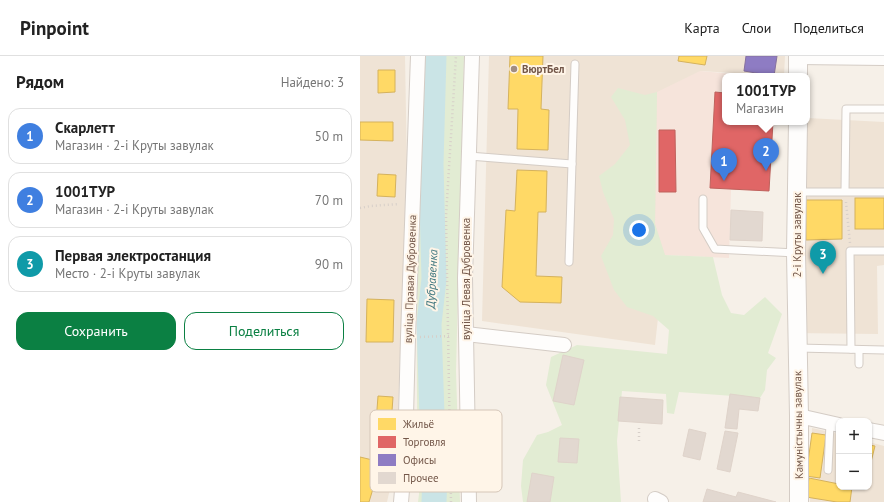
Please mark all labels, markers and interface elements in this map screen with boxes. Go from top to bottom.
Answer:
text: Pinpoint [20,16,89,40]
text: Карта [684,19,720,37]
text: Слои [742,19,771,37]
text: Поделиться [793,19,864,37]
place label: ВюртБел [522,62,565,76]
marker: ВюртБел [509,64,519,74]
text: Рядом [16,71,64,93]
popup [722,73,810,125]
text: Найдено: 3 [281,74,344,91]
text: 1001ТУР [736,81,796,100]
text: Магазин [736,100,784,117]
text: Скарлетт [55,118,115,137]
text: 1 [26,128,34,145]
text: 50 m [315,128,343,145]
text: Магазин · 2-і Круты завулак [55,137,214,154]
pin: 2 [753,138,779,171]
pin: 1 [711,148,737,181]
text: 1001ТУР [55,182,115,201]
text: 2 [26,192,34,209]
text: 70 m [315,192,343,209]
street label: 2-і Круты завулак [790,192,804,278]
text: Магазин · 2-і Круты завулак [55,201,214,218]
street label: вуліца Правая Дубровенка [401,215,419,343]
street label: вуліца Левая Дубровенка [459,218,473,340]
your location [629,220,649,240]
pin: 3 [810,241,836,274]
text: Первая электростанция [55,246,211,265]
water label: Дубравенка [422,249,441,310]
text: 3 [26,256,34,273]
text: 90 m [315,256,343,273]
text: Место · 2-і Круты завулак [55,265,200,282]
button: Сохранить [16,312,176,350]
button: Поделиться [184,312,344,350]
street label: Камуністычны завулак [790,370,806,479]
legend [370,410,502,492]
text: Жильё [402,417,434,431]
map controls [836,418,872,490]
button: + [836,418,872,454]
text: Торговля [403,435,446,449]
text: Офисы [403,453,436,467]
button: − [836,454,872,490]
text: Прочее [403,471,439,485]

